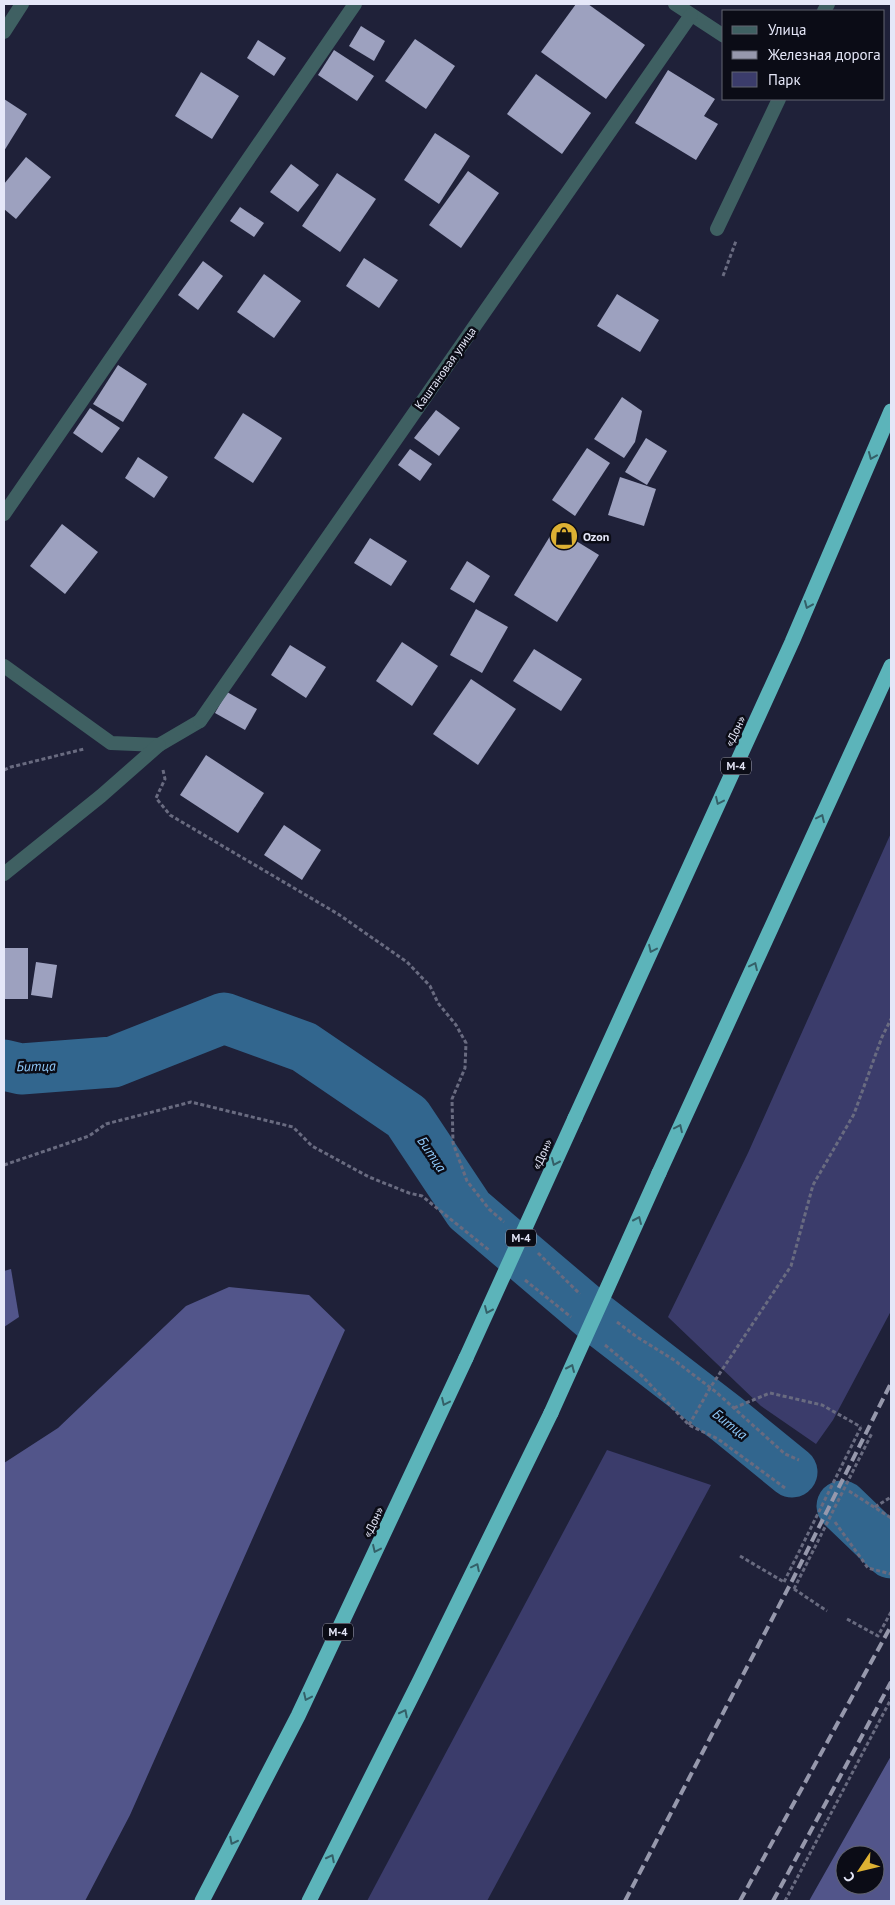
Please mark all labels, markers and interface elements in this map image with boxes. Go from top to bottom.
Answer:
legend [722,10,885,100]
text: Улица [768,20,806,39]
text: Железная дорога [767,45,881,64]
text: Парк [768,70,801,89]
street label: Каштановая улица [411,324,479,412]
one-way arrow [868,451,878,460]
shop icon: Ozon [549,521,579,551]
place label: Ozon [583,529,609,544]
one-way arrow [803,600,814,609]
street label: «Дон» [721,713,749,749]
road number: М-4 [721,758,751,774]
one-way arrow [715,796,726,805]
one-way arrow [815,814,826,823]
one-way arrow [648,944,658,953]
one-way arrow [747,962,758,971]
water label: Битца [16,1057,56,1075]
one-way arrow [673,1124,684,1133]
water label: Битца [414,1133,451,1176]
street label: «Дон» [529,1136,555,1172]
one-way arrow [551,1157,561,1166]
one-way arrow [631,1216,642,1225]
road number: М-4 [506,1230,536,1246]
one-way arrow [484,1305,494,1314]
one-way arrow [565,1364,576,1373]
one-way arrow [441,1397,452,1406]
water label: Битца [709,1405,751,1443]
street label: «Дон» [359,1504,387,1540]
one-way arrow [373,1544,383,1553]
one-way arrow [470,1563,480,1572]
road number: М-4 [323,1624,353,1640]
one-way arrow [304,1691,314,1700]
one-way arrow [398,1709,408,1718]
one-way arrow [230,1836,240,1845]
north arrow [835,1845,885,1895]
one-way arrow [325,1854,335,1863]
text: С [840,1869,859,1886]

